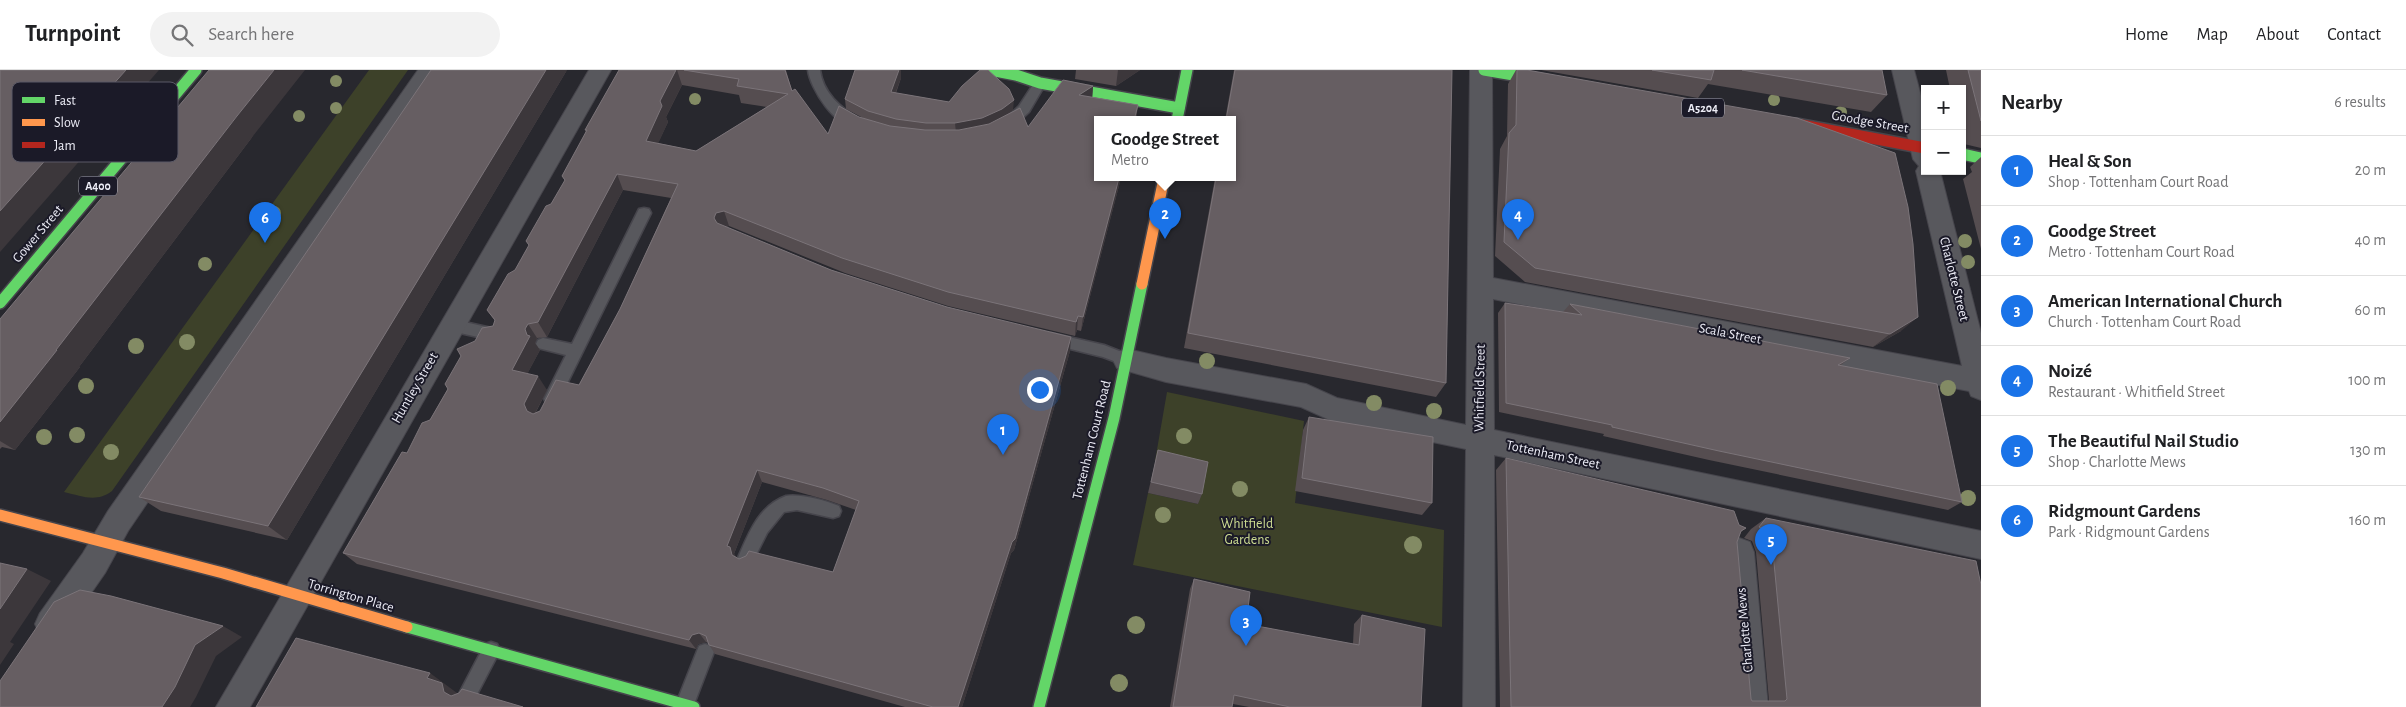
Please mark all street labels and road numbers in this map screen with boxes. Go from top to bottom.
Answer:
road number: A5204 [1682,98,1724,118]
street label: Goodge Street [1831,108,1910,136]
road number: A400 [79,176,117,195]
street label: Gower Street [10,202,66,265]
street label: Charlotte Street [1937,235,1971,323]
street label: Scala Street [1698,321,1763,347]
street label: Whitfield Street [1472,344,1488,432]
street label: Huntley Street [389,350,441,426]
street label: Tottenham Court Road [1070,379,1114,501]
street label: Tottenham Street [1505,438,1602,472]
street label: Torrington Place [306,577,396,615]
street label: Charlotte Mews [1734,587,1756,673]

